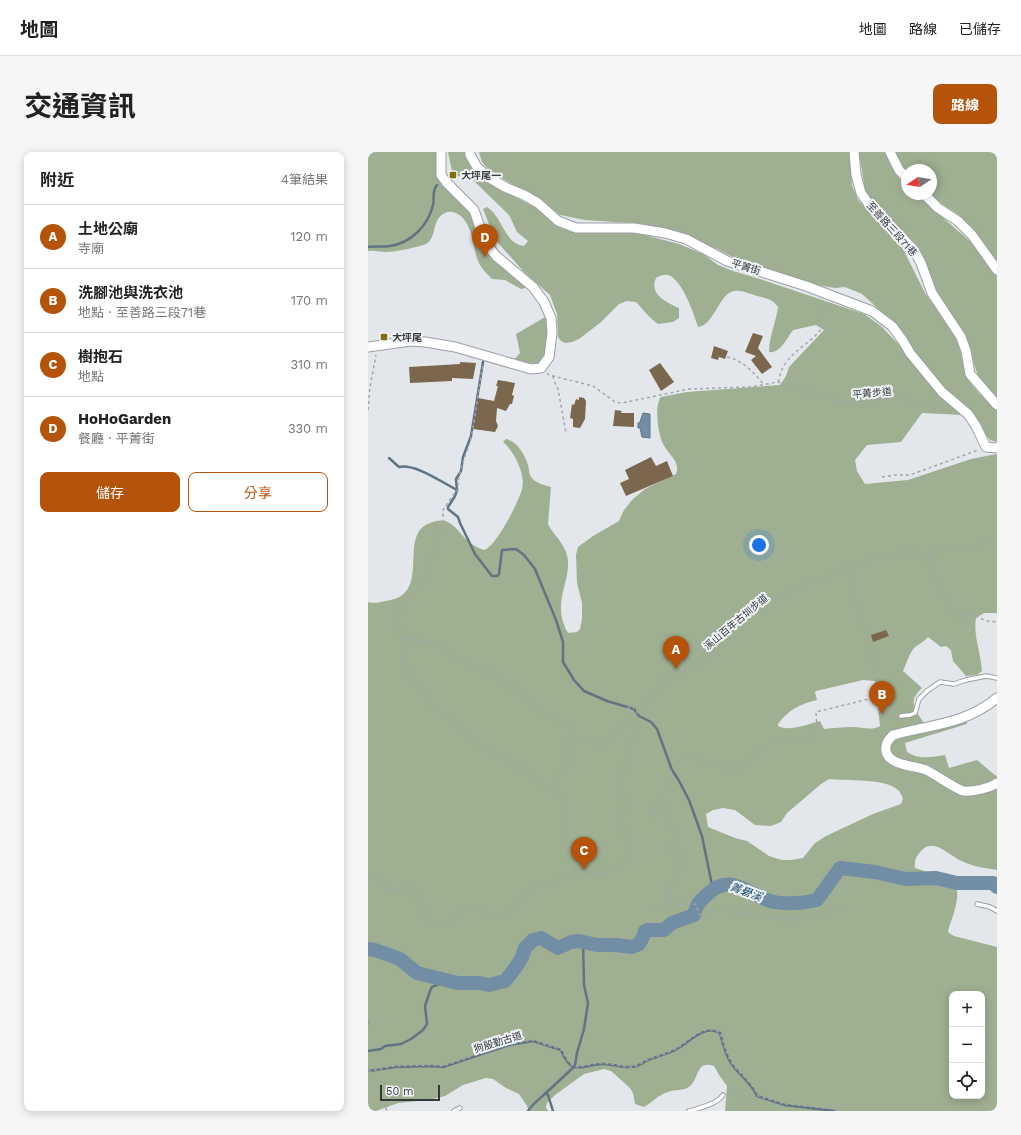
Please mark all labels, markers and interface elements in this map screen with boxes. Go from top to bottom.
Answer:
text: 地圖 [20,18,58,41]
text: 地圖 [859,21,887,37]
text: 路線 [909,21,937,37]
text: 已儲存 [959,21,1001,37]
button: 路線 [933,84,997,124]
text: 交通資訊 [24,90,136,123]
north arrow [901,164,937,200]
text: 附近 [40,170,74,190]
marker: 大坪尾一 [448,170,458,180]
place label: 大坪尾一 [461,170,501,181]
text: 4筆結果 [281,172,328,187]
street label: 至善路三段71巷 [865,199,919,259]
text: 土地公廟 [78,220,138,238]
pin: D [472,224,498,257]
text: A [49,229,57,244]
text: 120 m [290,229,328,244]
text: 寺廟 [78,241,104,256]
street label: 平菁街 [730,257,762,277]
text: 洗腳池與洗衣池 [78,284,183,302]
text: B [49,293,57,308]
text: 170 m [291,293,328,308]
text: 地點 · 至善路三段71巷 [78,305,206,320]
marker: 大坪尾 [379,332,389,342]
place label: 大坪尾 [392,332,422,343]
text: 樹抱石 [78,348,123,366]
text: C [49,357,57,372]
text: 310 m [290,357,328,372]
text: 地點 [78,369,104,384]
street label: 平菁步道 [852,386,892,400]
text: HoHoGarden [78,410,171,428]
text: D [48,421,58,436]
text: 330 m [288,421,328,436]
text: 餐廳 · 平菁街 [78,431,155,446]
button: 儲存 [40,472,180,512]
button: 分享 [188,472,328,512]
your location [749,535,769,555]
street label: 溪山百年古圳步道 [702,592,770,652]
pin: A [663,636,689,669]
pin: B [869,681,895,714]
pin: C [571,837,597,870]
water label: 菁礐溪 [728,880,766,904]
map controls [949,991,985,1099]
button: + [949,991,985,1027]
button: − [949,1027,985,1063]
street label: 狗殷勤古道 [472,1029,524,1055]
button: locate [949,1063,985,1099]
scale bar [380,1083,440,1102]
text: 50 m [386,1085,413,1098]

